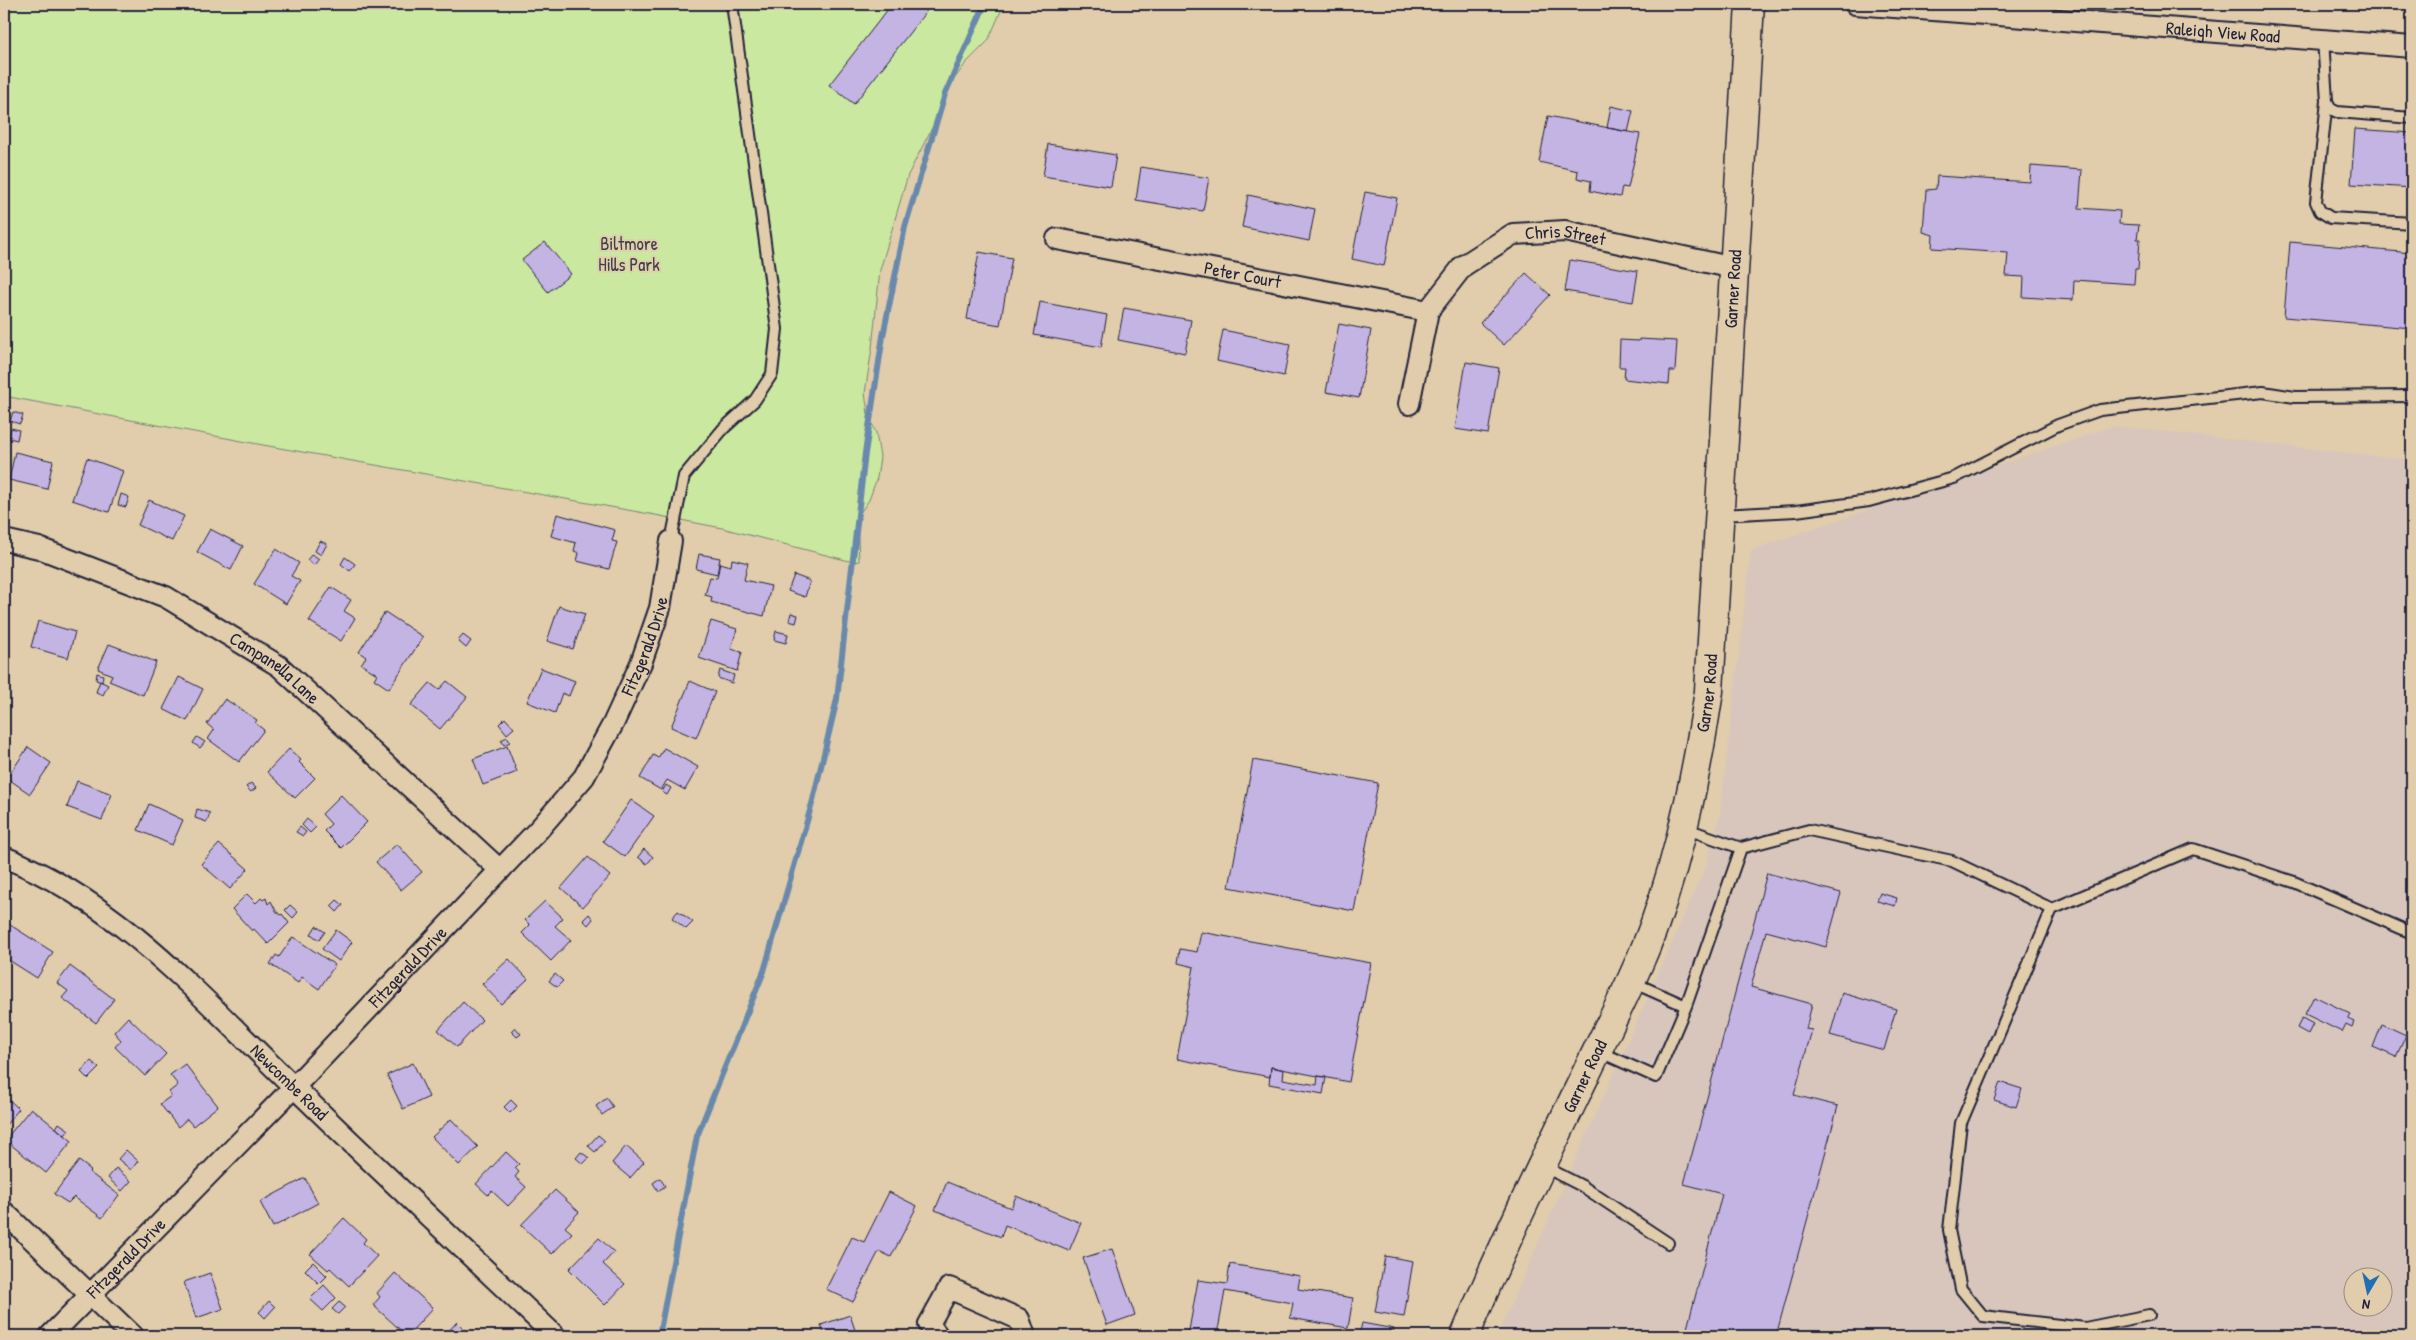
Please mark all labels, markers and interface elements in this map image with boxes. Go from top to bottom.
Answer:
street label: Raleigh View Road [2165,15,2281,49]
street label: Chris Street [1524,218,1609,252]
park label: Biltmore Hills Park [598,231,660,277]
street label: Garner Road [1718,249,1747,329]
street label: Peter Court [1202,255,1284,294]
street label: Fitzgerald Drive [614,595,674,700]
street label: Campanella Lane [225,626,325,710]
street label: Garner Road [1690,653,1723,734]
street label: Fitzgerald Drive [362,921,452,1014]
street label: Garner Road [1556,1035,1613,1117]
street label: Newcombe Road [245,1038,334,1126]
street label: Fitzgerald Drive [80,1212,171,1304]
north arrow [2344,1268,2394,1318]
text: N [2360,1295,2371,1315]

